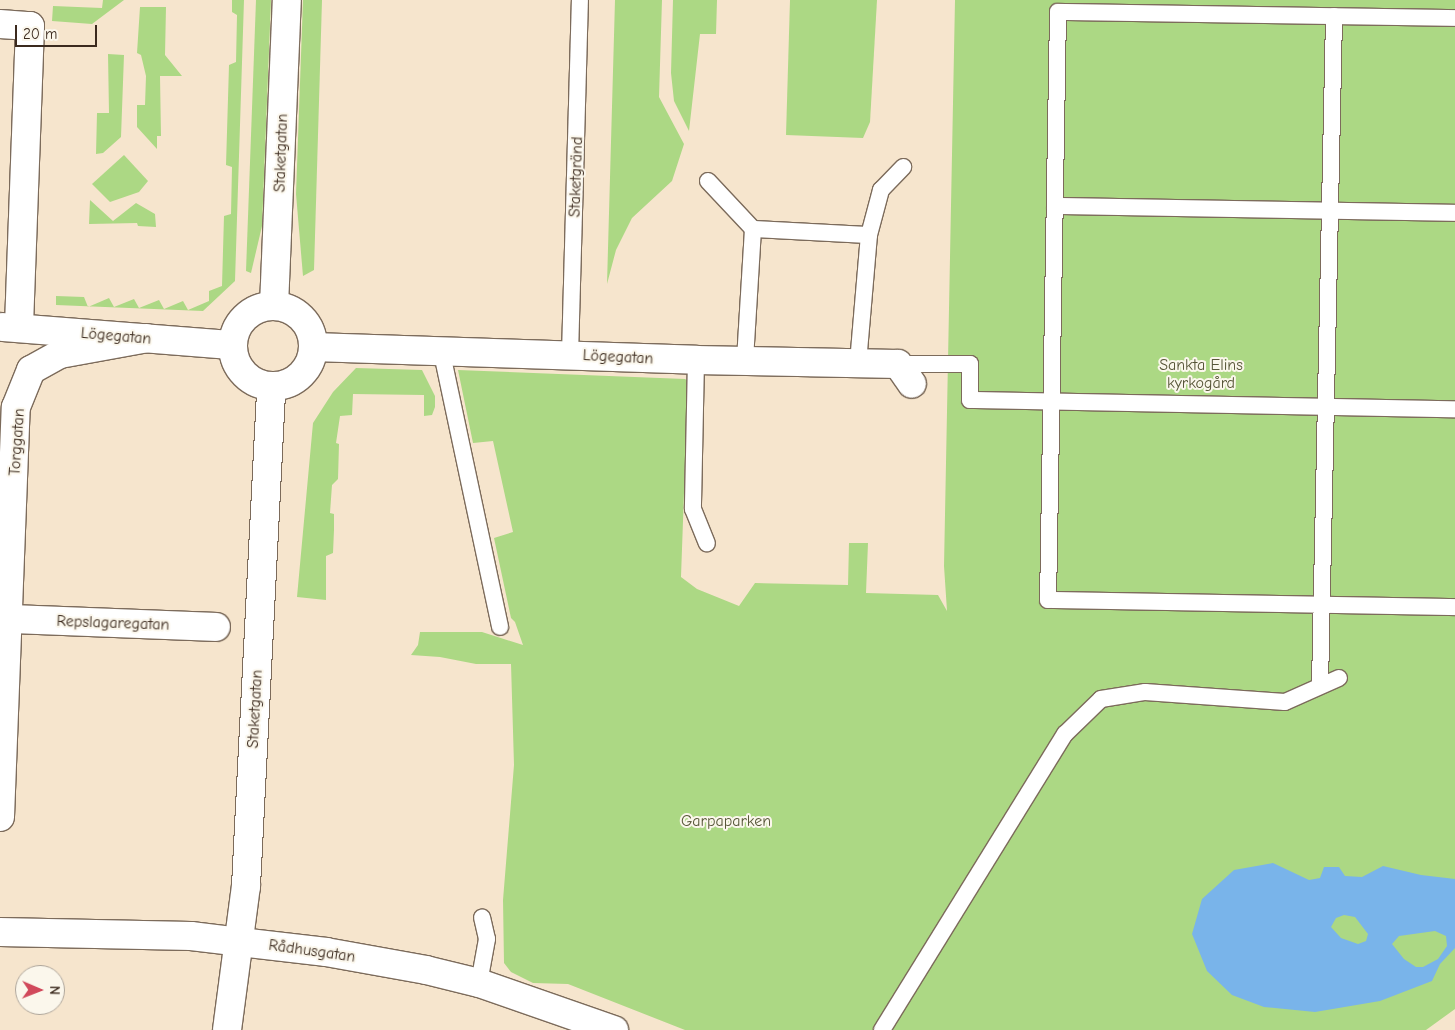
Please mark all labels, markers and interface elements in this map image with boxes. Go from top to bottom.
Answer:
scale bar [18,15,100,47]
text: 20 m [23,25,57,43]
street label: Staketgatan [270,113,292,193]
street label: Staketgränd [565,136,587,218]
street label: Lögegatan [80,323,152,349]
street label: Lögegatan [582,346,654,368]
park label: Sankta Elins kyrkogård [1159,355,1243,393]
street label: Torggatan [5,408,29,476]
street label: Repslagaregatan [56,611,170,635]
street label: Staketgatan [243,669,267,749]
park label: Garpaparken [681,811,771,831]
street label: Rådhusgatan [267,935,357,967]
north arrow [15,965,65,1015]
text: N [46,986,63,995]

